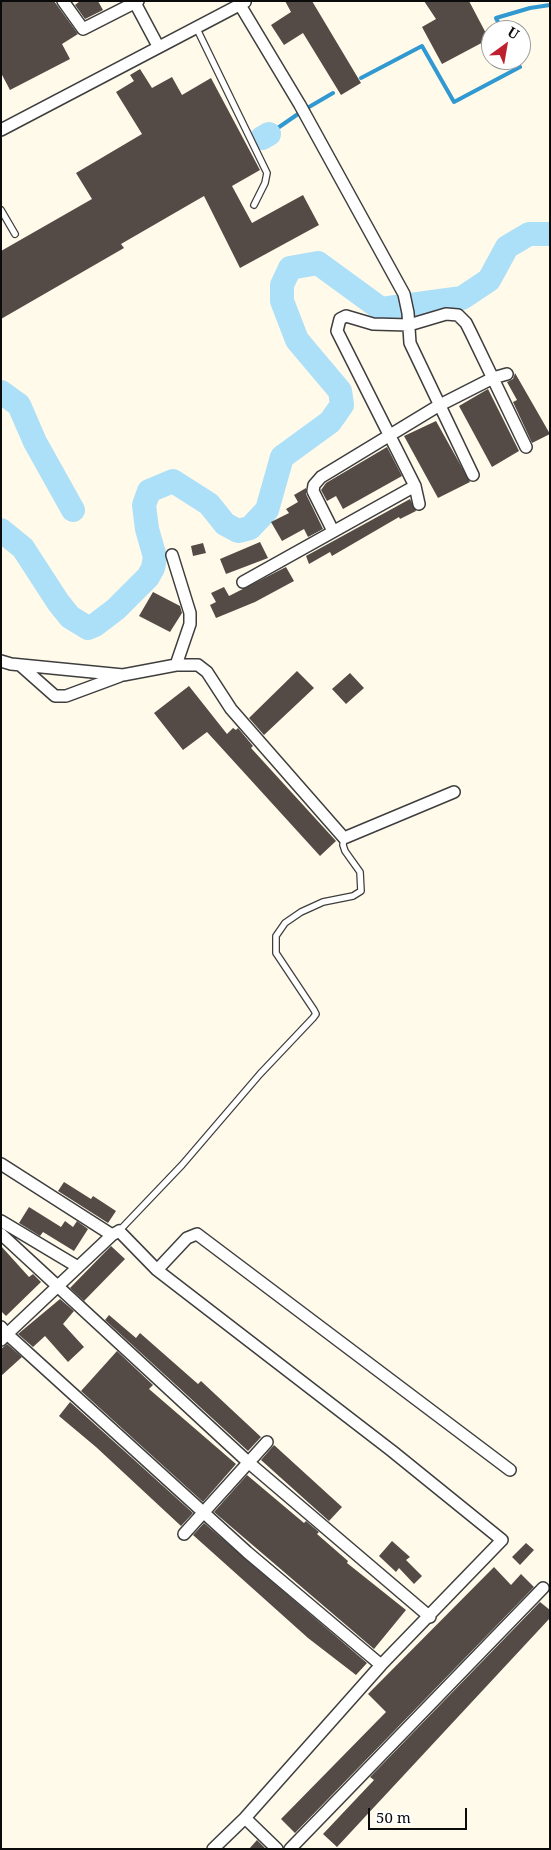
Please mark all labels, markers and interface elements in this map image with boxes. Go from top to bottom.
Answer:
north arrow [481,20,531,70]
text: U [504,22,523,44]
scale bar [371,1798,470,1830]
text: 50 m [376,1807,411,1827]

